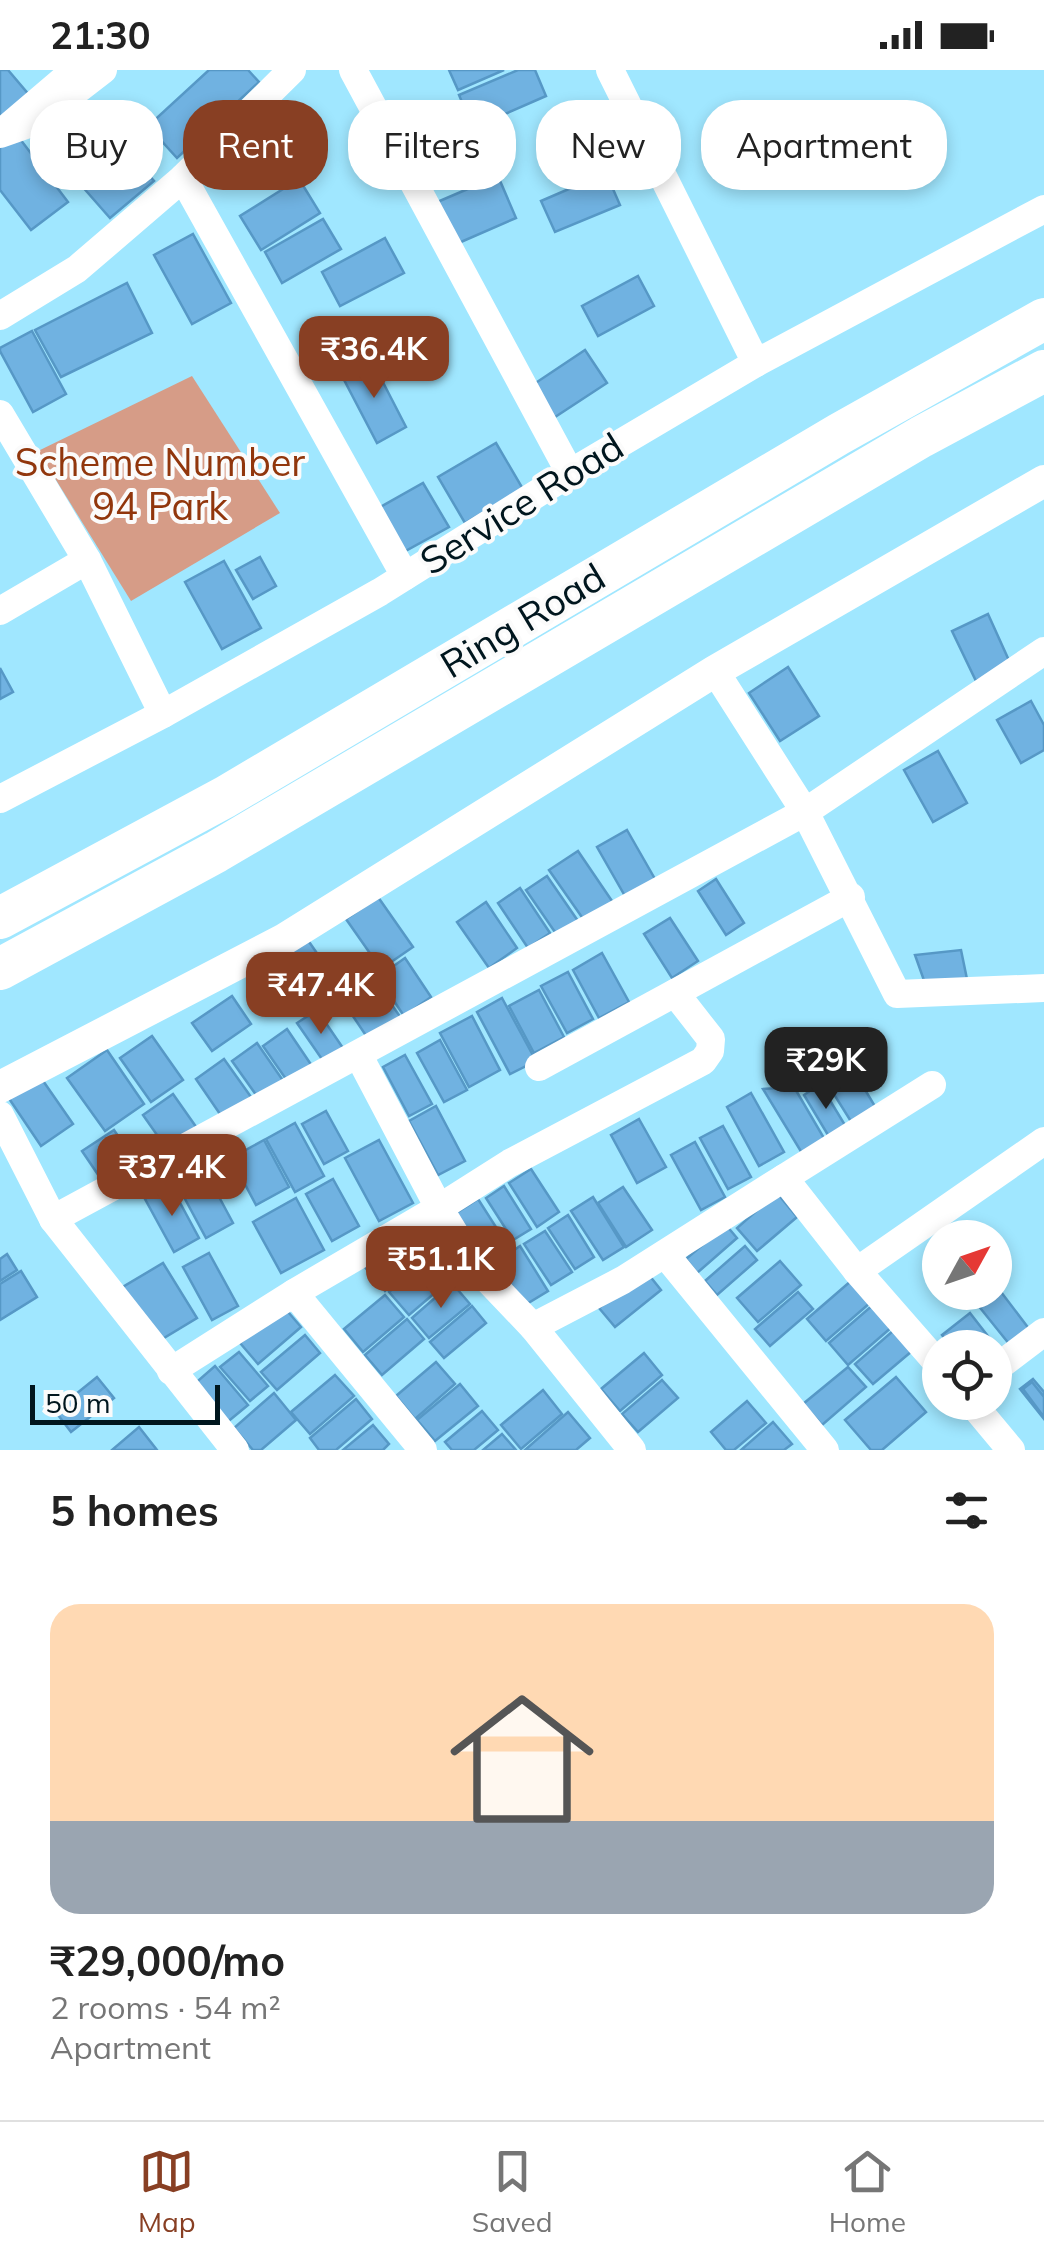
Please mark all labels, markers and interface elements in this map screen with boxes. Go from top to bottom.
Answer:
text: 21:30 [50,11,151,59]
chip: Buy [30,100,163,190]
chip: Rent [183,100,328,190]
chip: Filters [348,100,516,190]
chip: New [536,100,681,190]
chip: Apartment [701,100,947,190]
pin: ₹36.4K [293,316,455,401]
text: ₹36.4K [321,328,427,368]
street label: Service Road [411,422,632,585]
park label: Scheme Number 94 Park [15,438,305,530]
street label: Ring Road [431,552,614,688]
pin: ₹47.4K [240,952,402,1037]
text: ₹47.4K [268,964,374,1004]
pin: ₹29K [767,1027,885,1112]
text: ₹29K [787,1039,865,1079]
pin: ₹37.4K [91,1134,253,1219]
text: ₹37.4K [119,1146,225,1186]
north arrow [922,1220,1012,1310]
map controls [922,1220,1012,1420]
pin: ₹51.1K [360,1226,522,1311]
text: ₹51.1K [388,1238,494,1278]
button: locate [922,1330,1012,1420]
scale bar [30,1380,220,1424]
text: 50 m [45,1385,111,1420]
icon: filters [939,1483,994,1538]
text: 5 homes [50,1484,219,1537]
icon: home [432,1669,612,1849]
text: ₹29,000/mo [50,1934,285,1987]
text: 2 rooms · 54 m² [50,1987,281,2027]
text: Apartment [50,2027,211,2067]
tab: Map [138,2144,196,2239]
tab: Saved [472,2144,553,2239]
tab: Home [829,2144,906,2239]

